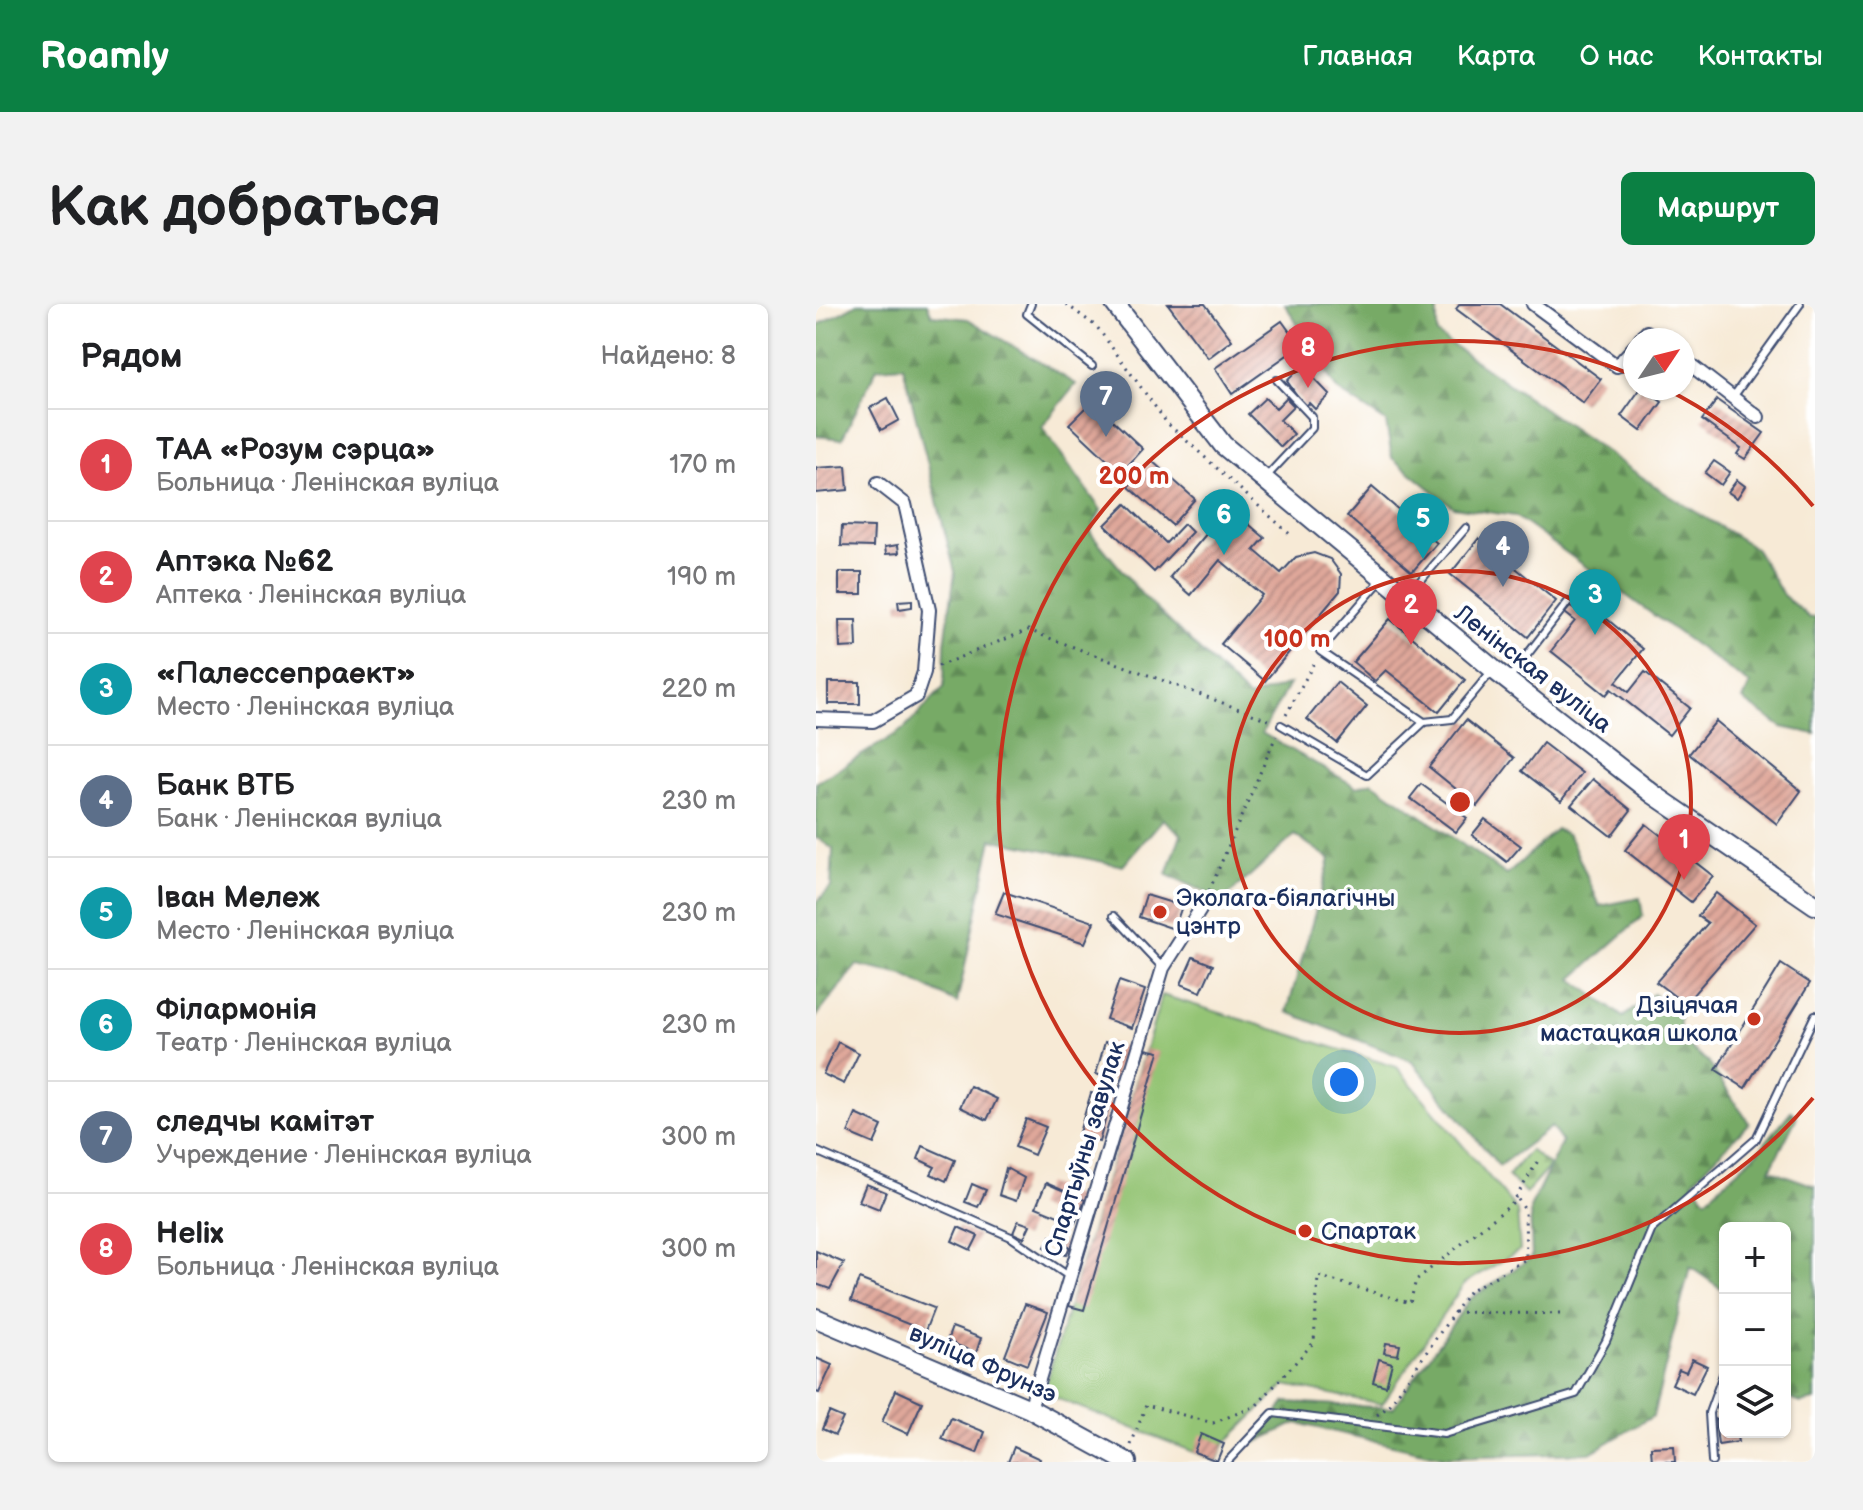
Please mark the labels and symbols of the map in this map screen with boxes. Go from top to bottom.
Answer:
pin: 8 [1282,322,1334,388]
north arrow [1623,328,1695,400]
pin: 7 [1080,371,1132,437]
text: 200 m [1099,462,1169,491]
pin: 6 [1198,489,1250,555]
pin: 5 [1397,493,1449,559]
pin: 4 [1477,521,1529,587]
pin: 3 [1569,569,1621,635]
pin: 2 [1385,579,1437,645]
street label: Ленінская вуліца [1448,598,1617,739]
text: 100 m [1264,625,1330,654]
centre of rings [1446,788,1474,816]
pin: 1 [1658,814,1710,880]
place label: Эколага-біялагічны цэнтр [1176,884,1395,941]
marker: Эколага-біялагічны цэнтр [1151,903,1169,921]
place label: Дзіцячая мастацкая школа [1540,991,1738,1048]
marker: Дзіцячая мастацкая школа [1745,1010,1763,1028]
street label: Спартыўны завулак [1038,1037,1132,1260]
your location [1324,1062,1364,1102]
place label: Спартак [1321,1217,1416,1246]
marker: Спартак [1296,1222,1314,1240]
street label: вуліца Фрунзэ [905,1318,1061,1410]

